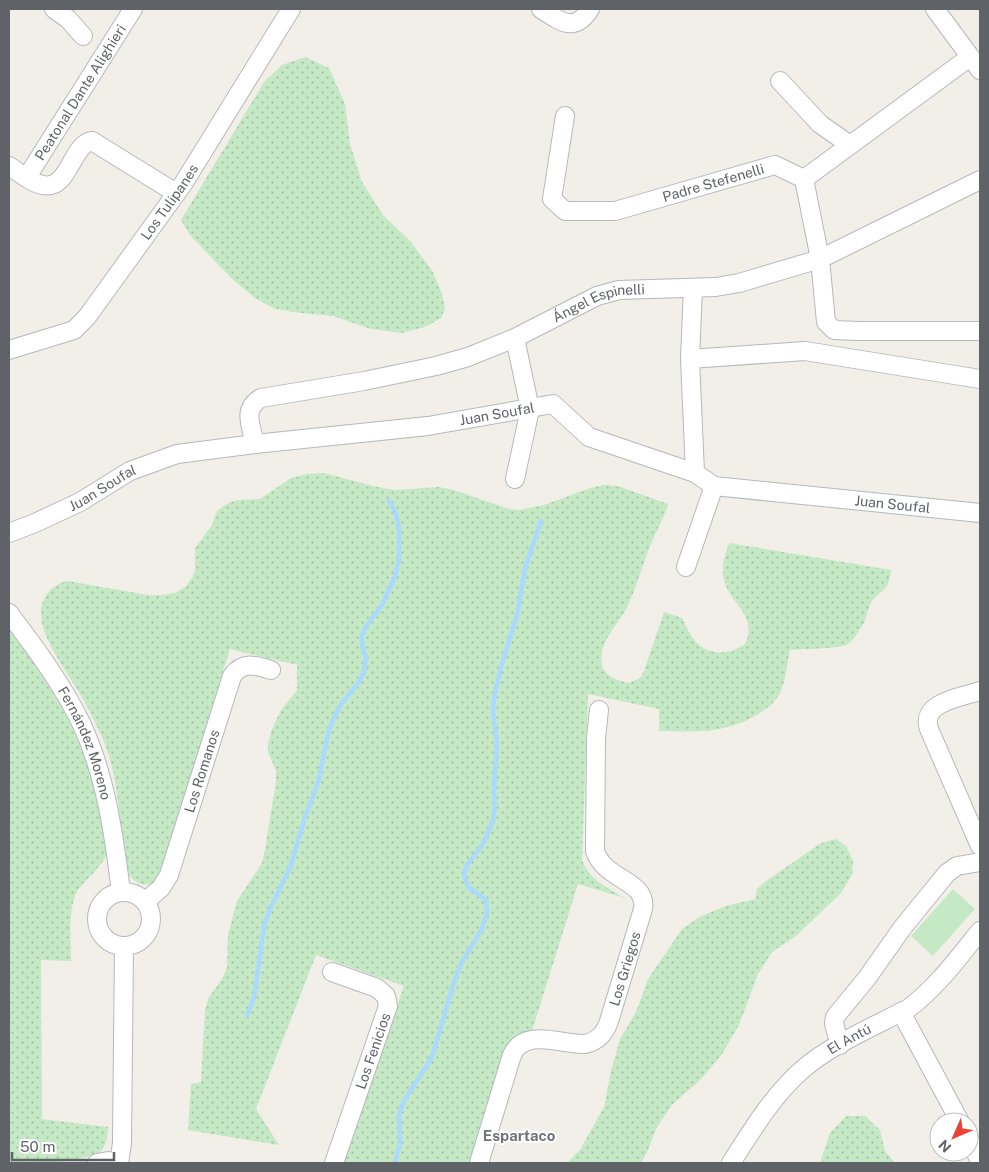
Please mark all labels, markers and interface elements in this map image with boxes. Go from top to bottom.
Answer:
street label: Peatonal Dante Alighieri [32,22,129,163]
street label: Los Tulipanes [137,161,201,243]
street label: Padre Stefenelli [661,161,766,205]
street label: Ángel Espinelli [549,281,645,325]
street label: Juan Soufal [458,399,536,428]
street label: Juan Soufal [66,462,138,514]
street label: Juan Soufal [854,492,931,516]
street label: Fernández Moreno [55,684,114,802]
street label: Los Romanos [181,728,222,815]
street label: Los Griegos [606,930,644,1008]
street label: Los Fenicios [352,1011,394,1091]
street label: El Antú [824,1021,874,1057]
north arrow [929,1112,979,1162]
district label: Espartaco [483,1127,556,1144]
scale bar [12,1130,115,1162]
text: N [935,1137,954,1156]
text: 50 m [20,1138,55,1155]

